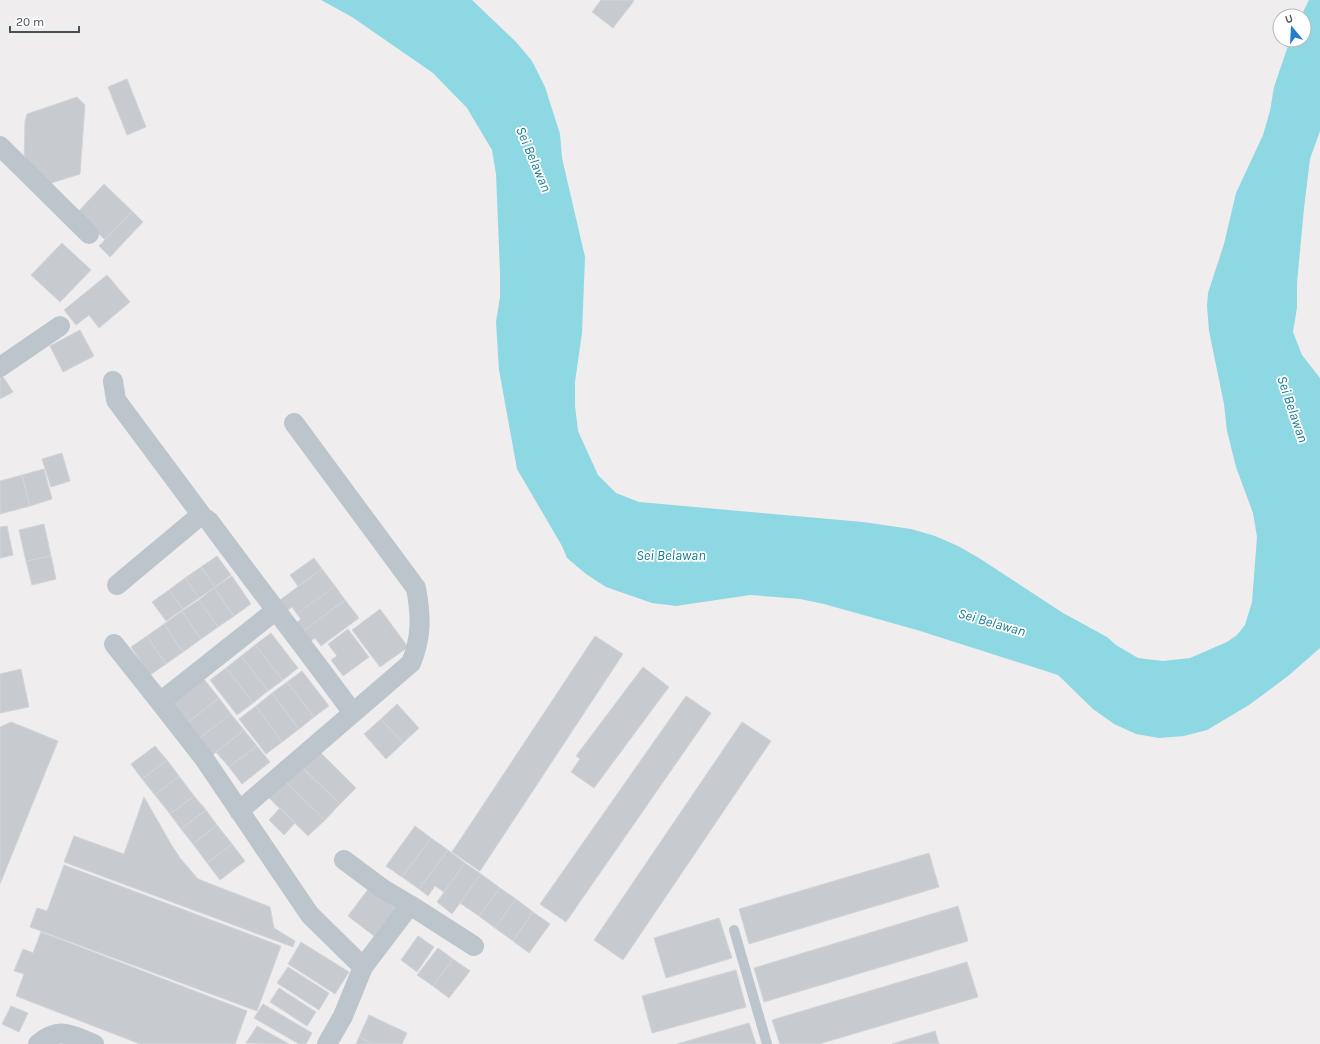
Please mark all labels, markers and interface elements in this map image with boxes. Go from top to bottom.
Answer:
scale bar [10,8,79,34]
north arrow [1272,8,1312,48]
text: U [1283,12,1295,26]
text: 20 m [16,15,44,29]
water label: Sei Belawan [512,124,555,195]
water label: Sei Belawan [1273,374,1312,445]
water label: Sei Belawan [636,547,706,564]
water label: Sei Belawan [956,605,1028,640]

